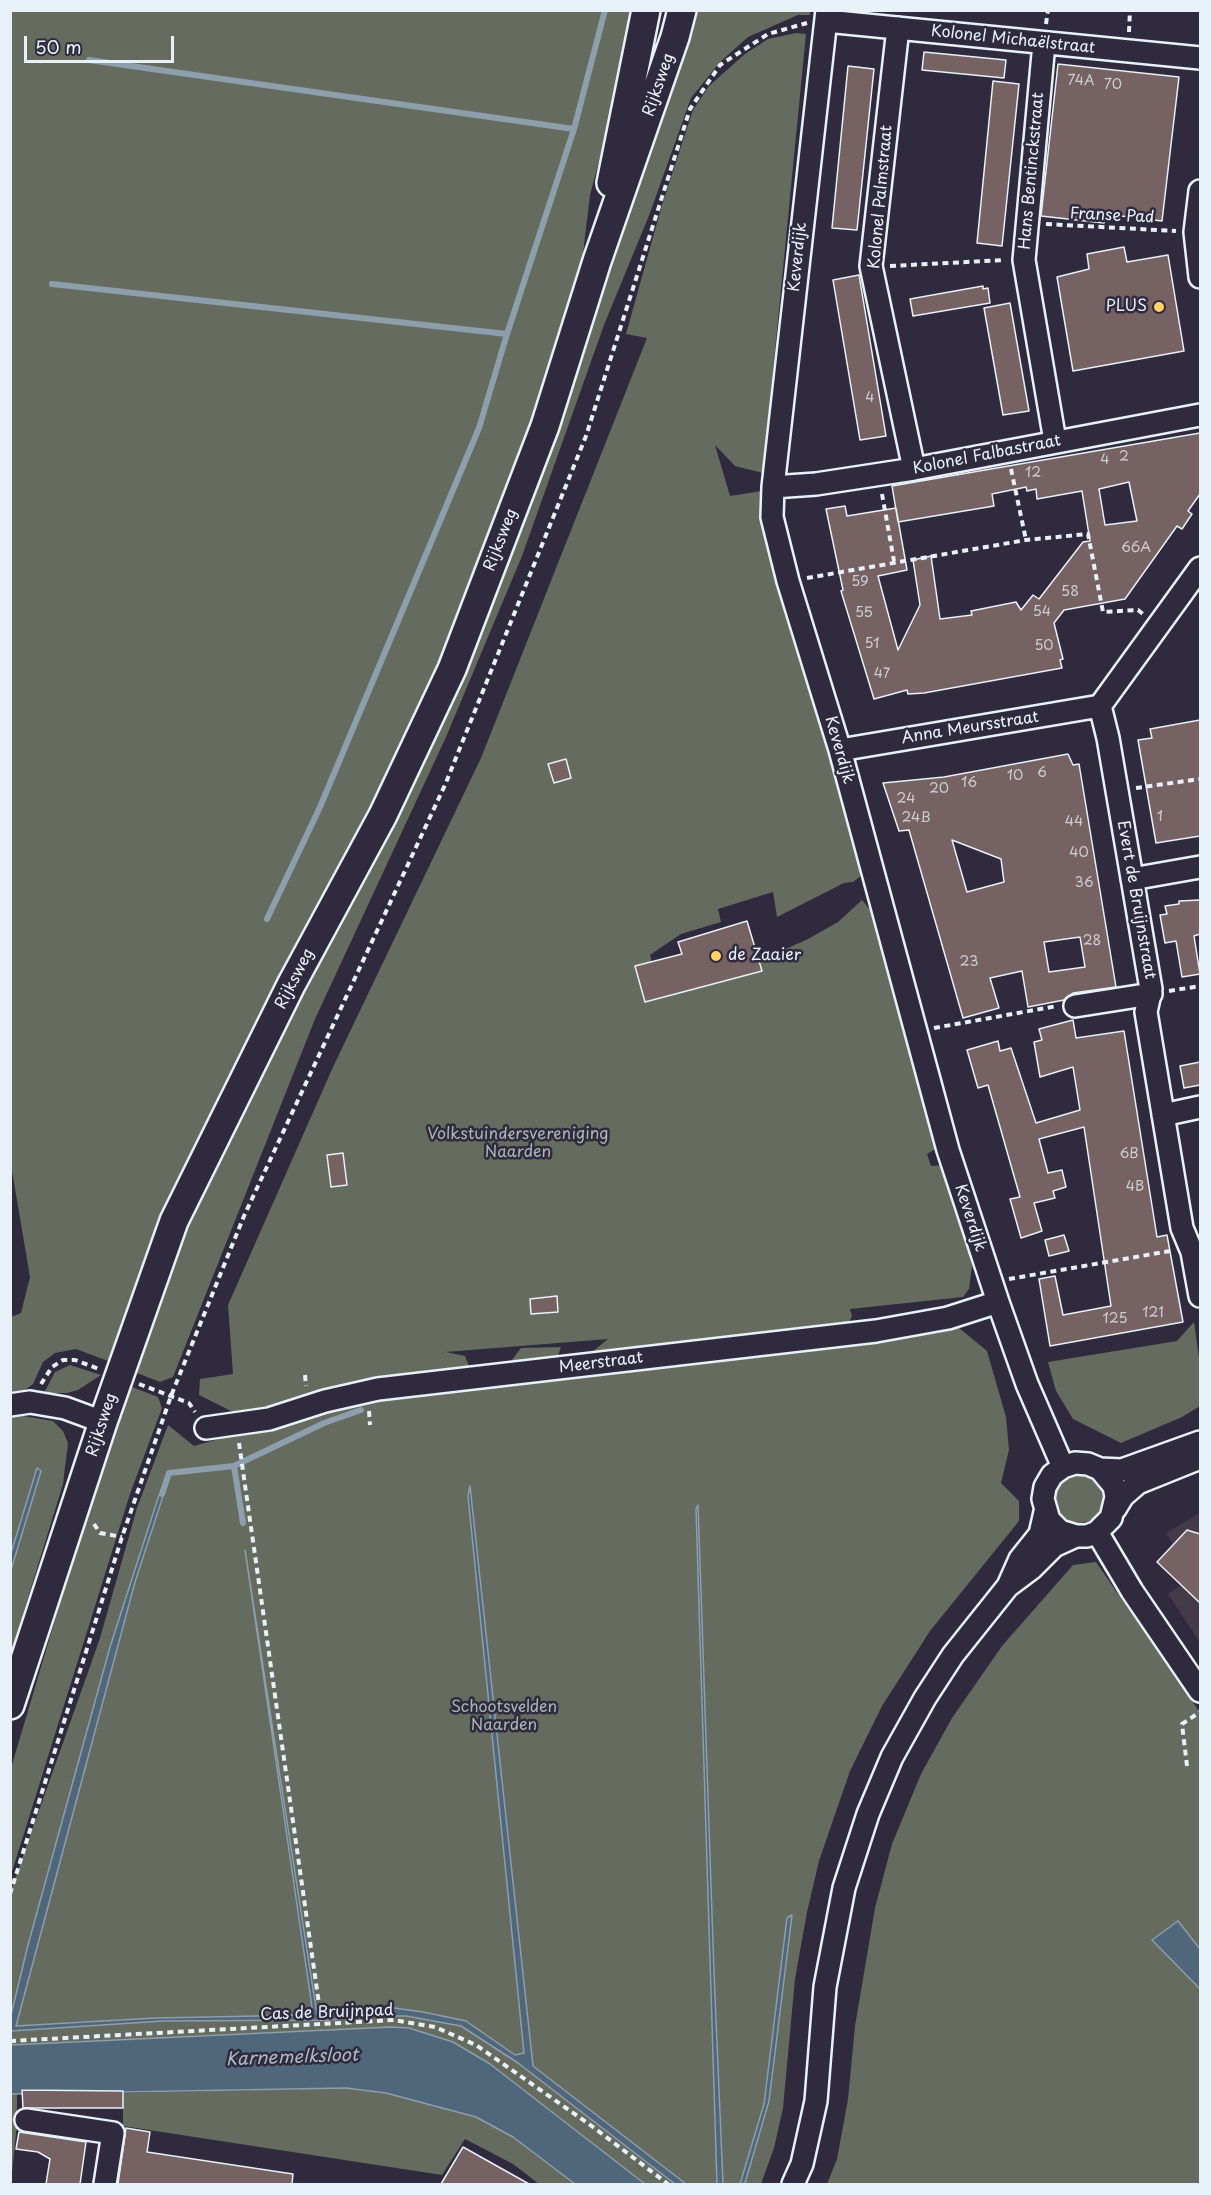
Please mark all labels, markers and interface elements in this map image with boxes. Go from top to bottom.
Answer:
street label: Kolonel Michaëlstraat [930,22,1096,58]
scale bar [27,24,177,62]
text: 50 m [35,33,82,60]
street label: Rijksweg [639,51,679,119]
house number: 74A [1067,73,1095,89]
house number: 70 [1104,77,1122,93]
street label: Hans Bentinckstraat [1016,92,1048,250]
street label: Kolonel Palmstraat [865,124,897,270]
street label: Franse Pad [1069,204,1155,228]
street label: Keverdijk [785,221,811,293]
place label: PLUS [1106,297,1147,317]
marker: PLUS [1152,300,1166,314]
house number: 4 [865,390,875,406]
street label: Kolonel Falbastraat [911,431,1063,479]
house number: 2 [1119,449,1129,465]
house number: 4 [1100,452,1110,468]
house number: 12 [1025,465,1041,481]
street label: Rijksweg [480,506,522,574]
house number: 66A [1121,540,1151,556]
house number: 59 [851,574,869,590]
house number: 58 [1061,584,1079,600]
house number: 54 [1033,604,1051,620]
house number: 55 [855,605,873,621]
house number: 51 [865,636,879,652]
house number: 50 [1034,638,1054,654]
house number: 47 [874,666,890,682]
street label: Anna Meursstraat [900,708,1040,748]
street label: Keverdijk [820,714,858,786]
house number: 6 [1037,765,1047,781]
house number: 10 [1007,768,1023,784]
house number: 16 [961,775,977,791]
house number: 20 [929,781,949,797]
house number: 24 [897,791,915,807]
house number: 1 [1157,809,1163,825]
house number: 24B [901,810,931,826]
house number: 44 [1065,814,1083,830]
street label: Evert de Bruijnstraat [1113,819,1159,981]
house number: 40 [1069,845,1089,861]
house number: 36 [1074,875,1094,891]
house number: 28 [1083,933,1101,949]
street label: Rijksweg [271,945,319,1013]
place label: de Zaaier [728,946,801,966]
marker: de Zaaier [709,949,723,963]
house number: 23 [960,954,978,970]
park label: Volkstuindersvereniging Naarden [427,1125,609,1163]
house number: 6B [1119,1146,1139,1162]
house number: 4B [1126,1179,1144,1195]
street label: Keverdijk [950,1182,990,1254]
house number: 121 [1142,1305,1164,1321]
house number: 125 [1103,1311,1127,1327]
street label: Meerstraat [558,1348,644,1378]
street label: Rijksweg [83,1391,121,1459]
park label: Schootsvelden Naarden [451,1698,557,1736]
street label: Cas de Bruijnpad [260,2001,394,2025]
water label: Karnemelksloot [226,2045,358,2071]

